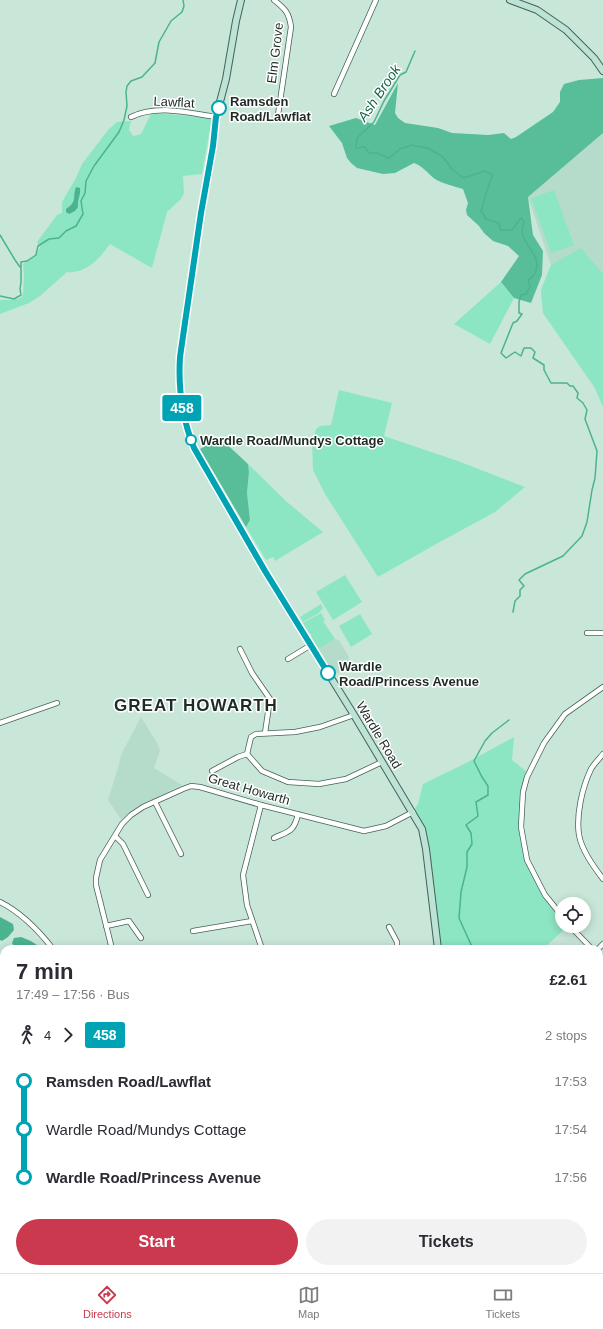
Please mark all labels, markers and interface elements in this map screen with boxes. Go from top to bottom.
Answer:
street label: Elm Grove [264,22,286,84]
water label: Ash Brook [354,61,404,125]
street label: Lawflat [153,93,195,111]
place label: Ramsden Road/Lawflat [230,94,312,124]
marker: Ramsden Road/Lawflat [211,100,227,116]
line badge: 458 [159,395,205,421]
text: 458 [170,400,194,416]
place label: Wardle Road/Mundys Cottage [200,433,384,448]
marker: Wardle Road/Mundys Cottage [185,434,197,446]
place label: Wardle Road/Princess Avenue [339,659,479,689]
marker: Wardle Road/Princess Avenue [320,665,336,681]
district label: GREAT HOWARTH [114,696,278,715]
street label: Wardle Road [353,699,405,771]
street label: Great Howarth [206,770,292,808]
map controls [555,897,591,933]
button: locate [555,897,591,933]
text: 7 min [16,959,73,984]
text: £2.61 [549,971,587,988]
text: 17:49 – 17:56 · Bus [16,987,129,1002]
icon: walk [16,1024,38,1046]
icon: forward [57,1024,79,1046]
text: 458 [93,1027,117,1043]
text: 4 [44,1028,51,1043]
text: 2 stops [545,1028,587,1043]
text: Ramsden Road/Lawflat [46,1073,211,1090]
text: 17:53 [554,1074,587,1089]
text: Wardle Road/Mundys Cottage [46,1121,246,1138]
text: 17:54 [554,1122,587,1137]
text: Wardle Road/Princess Avenue [46,1169,261,1186]
text: 17:56 [554,1170,587,1185]
button: Start [16,1219,298,1265]
button: Tickets [306,1219,587,1265]
tab: Directions [83,1284,132,1320]
tab: Map [298,1284,320,1320]
tab: Tickets [486,1284,520,1320]

